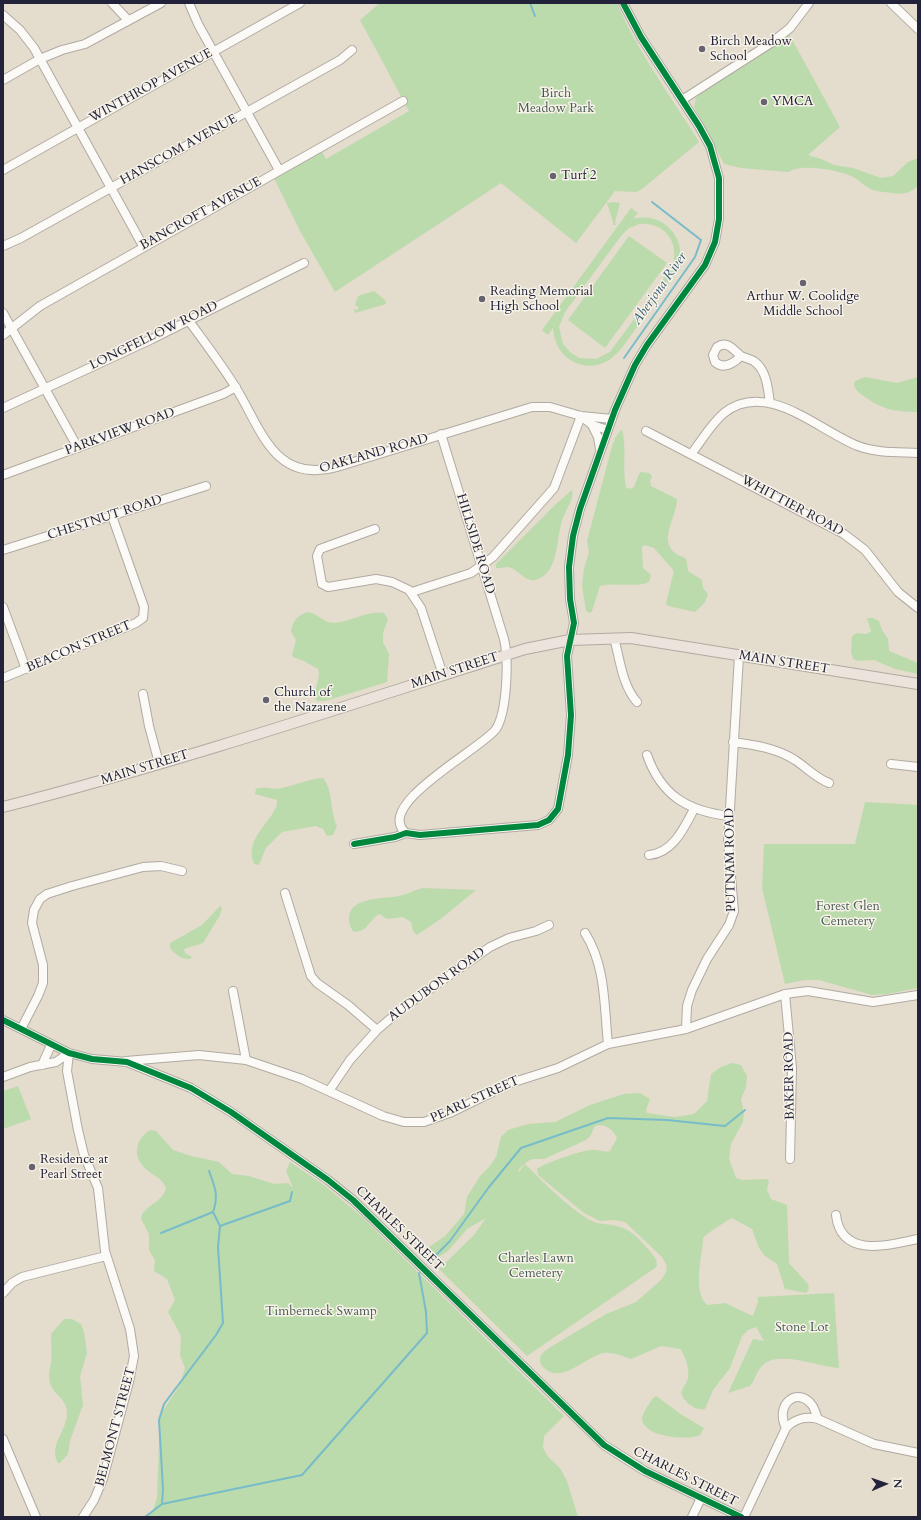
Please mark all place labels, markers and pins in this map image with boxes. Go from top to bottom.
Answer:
place label: Birch Meadow School [710,34,792,65]
marker: Birch Meadow School [697,44,707,54]
place label: YMCA [772,94,813,110]
marker: YMCA [759,97,769,107]
place label: Turf 2 [561,168,597,184]
marker: Turf 2 [548,171,558,181]
marker: Arthur W. Coolidge Middle School [798,278,808,288]
place label: Reading Memorial High School [490,284,593,315]
place label: Arthur W. Coolidge Middle School [747,289,859,320]
marker: Reading Memorial High School [477,294,487,304]
place label: Church of the Nazarene [274,685,347,716]
marker: Church of the Nazarene [261,695,271,705]
place label: Residence at Pearl Street [40,1152,108,1183]
marker: Residence at Pearl Street [27,1162,37,1172]

